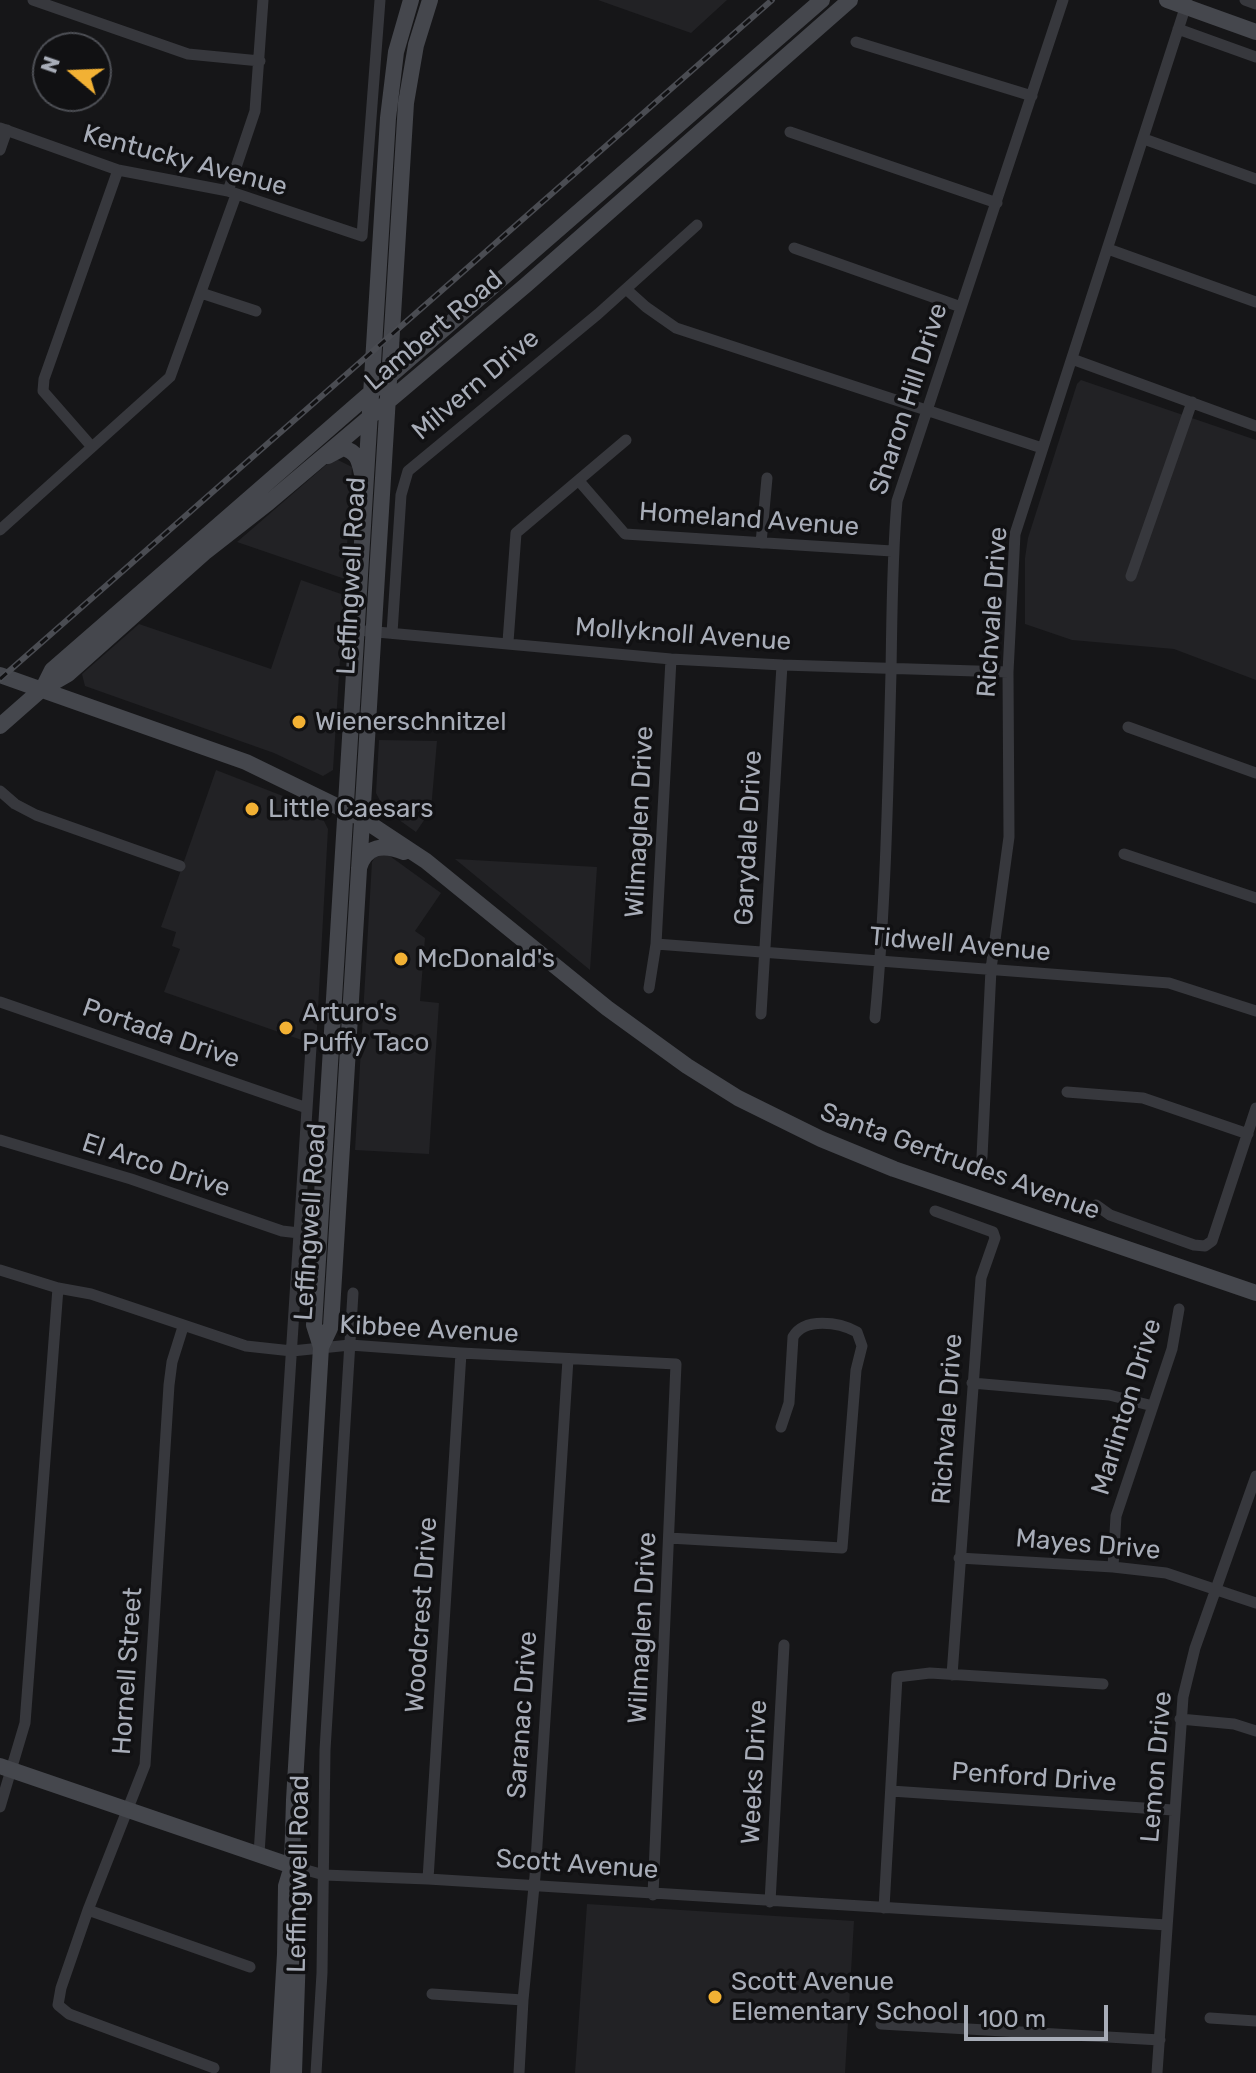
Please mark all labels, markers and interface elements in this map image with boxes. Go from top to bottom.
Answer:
north arrow [32,32,112,112]
text: N [35,53,66,77]
street label: Kentucky Avenue [79,119,291,203]
street label: Lambert Road [359,264,509,398]
street label: Sharon Hill Drive [863,299,955,499]
street label: Milvern Drive [406,323,546,447]
street label: Leffingwell Road [331,476,373,676]
street label: Homeland Avenue [638,497,860,543]
street label: Richvale Drive [971,526,1015,698]
street label: Mollyknoll Avenue [574,612,792,658]
place label: Wienerschnitzel [315,706,506,738]
marker: Wienerschnitzel [290,713,308,731]
street label: Wilmaglen Drive [619,725,661,919]
street label: Garydale Drive [729,750,769,926]
place label: Little Caesars [268,793,433,825]
marker: Little Caesars [243,800,261,818]
street label: Tidwell Avenue [868,922,1052,968]
place label: McDonald's [417,943,555,975]
marker: McDonald's [392,950,410,968]
street label: Portada Drive [78,992,244,1076]
place label: Arturo's Puffy Taco [302,997,429,1058]
marker: Arturo's Puffy Taco [277,1019,295,1037]
street label: Santa Gertrudes Avenue [816,1097,1104,1227]
street label: Leffingwell Road [289,1122,333,1322]
street label: El Arco Drive [78,1127,234,1205]
street label: Kibbee Avenue [339,1310,519,1350]
street label: Marlinton Drive [1085,1315,1169,1499]
street label: Richvale Drive [926,1333,970,1505]
street label: Woodcrest Drive [400,1516,444,1714]
street label: Mayes Drive [1014,1523,1162,1567]
street label: Wilmaglen Drive [622,1531,664,1725]
street label: Hornell Street [107,1586,149,1756]
street label: Saranac Drive [502,1630,544,1800]
street label: Lemon Drive [1135,1690,1179,1844]
street label: Weeks Drive [736,1699,774,1845]
street label: Penford Drive [950,1757,1118,1799]
street label: Leffingwell Road [282,1775,316,1973]
street label: Scott Avenue [495,1844,659,1886]
place label: Scott Avenue Elementary School [731,1966,959,2028]
marker: Scott Avenue Elementary School [706,1988,724,2006]
scale bar [968,1989,1112,2039]
text: 100 m [978,2005,1046,2033]

